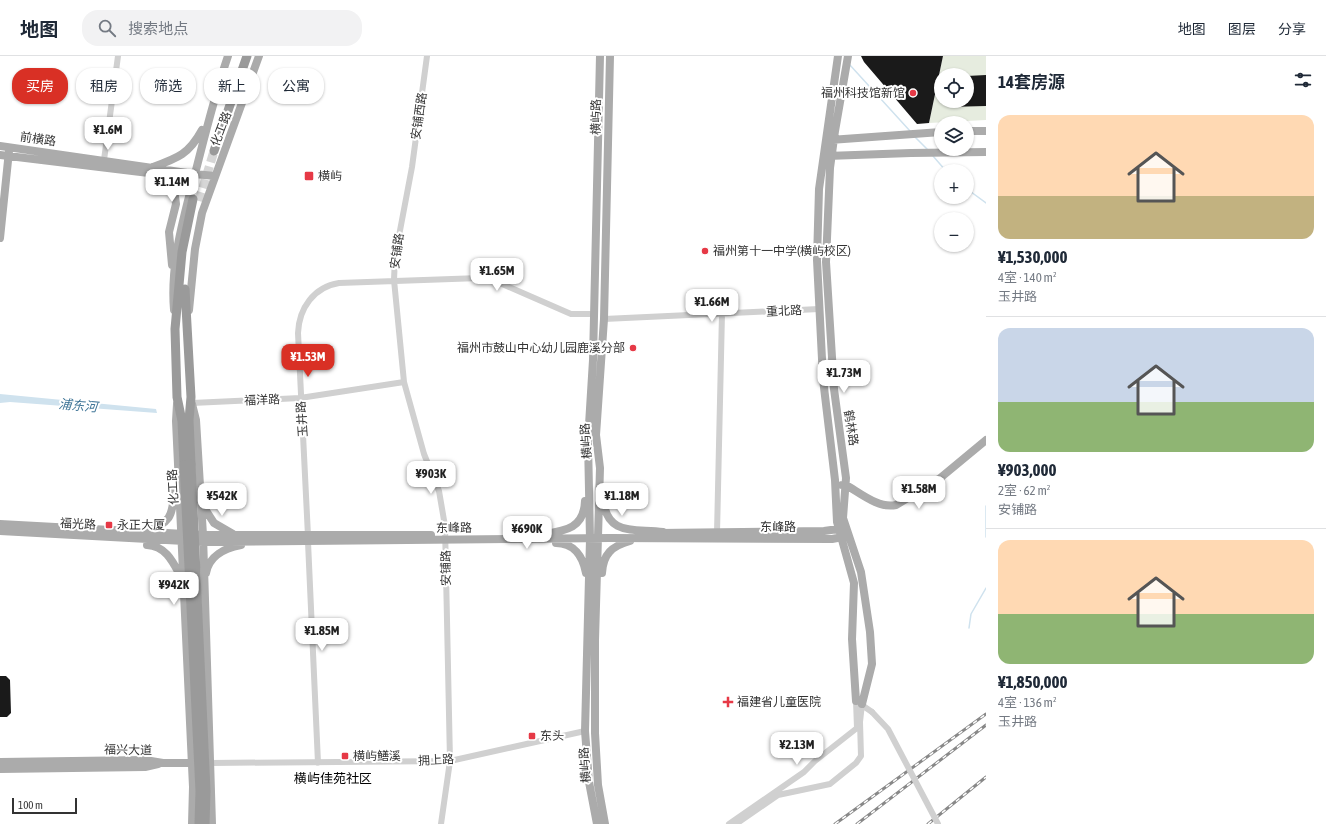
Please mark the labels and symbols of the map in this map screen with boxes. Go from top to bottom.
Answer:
place label: 福州科技馆新馆 [821,86,905,100]
marker: 福州科技馆新馆 [908,88,918,98]
street label: 安铺西路 [409,91,429,141]
street label: 横屿路 [589,99,603,135]
street label: 化工路 [208,110,234,148]
pin: ¥1.6M [80,117,136,151]
street label: 前横路 [19,130,57,148]
pin: ¥1.14M [139,169,205,203]
place label: 横屿 [318,169,342,183]
marker: 横屿 [303,170,315,182]
street label: 安铺路 [388,232,406,270]
place label: 福州第十一中学(横屿校区) [713,244,851,258]
marker: 福州第十一中学(横屿校区) [700,246,710,256]
pin: ¥1.65M [464,258,530,292]
pin: ¥1.66M [679,289,745,323]
street label: 重北路 [766,303,802,319]
place label: 福州市鼓山中心幼儿园鹿溪分部 [457,341,625,355]
marker: 福州市鼓山中心幼儿园鹿溪分部 [628,343,638,353]
pin: ¥1.53M [275,344,341,378]
pin: ¥1.73M [811,360,877,394]
street label: 福洋路 [244,392,280,408]
water label: 浦东河 [58,396,101,415]
street label: 玉井路 [294,401,310,437]
street label: 鹤林路 [841,409,861,447]
street label: 横屿路 [578,423,594,459]
pin: ¥903K [403,461,459,495]
street label: 化工路 [165,469,181,505]
pin: ¥1.58M [886,476,952,510]
pin: ¥542K [194,483,250,517]
pin: ¥1.18M [589,483,655,517]
street label: 福光路 [60,516,96,532]
pin: ¥690K [499,516,555,550]
place label: 永正大厦 [117,518,165,532]
marker: 永正大厦 [104,520,114,530]
street label: 东峰路 [760,520,796,534]
street label: 东峰路 [436,521,472,535]
street label: 安铺路 [439,550,453,586]
pin: ¥942K [146,572,202,606]
pin: ¥1.85M [289,618,355,652]
place label: 福建省儿童医院 [737,695,821,709]
marker: 福建省儿童医院 [722,696,734,708]
place label: 东头 [540,729,564,743]
marker: 东头 [527,731,537,741]
pin: ¥2.13M [764,732,830,766]
street label: 福兴大道 [104,743,152,757]
street label: 横屿路 [577,747,593,783]
place label: 横屿鳝溪 [353,749,401,763]
marker: 横屿鳝溪 [340,751,350,761]
street label: 拥上路 [418,752,454,768]
district label: 横屿佳苑社区 [294,771,372,786]
scale bar [12,796,77,815]

